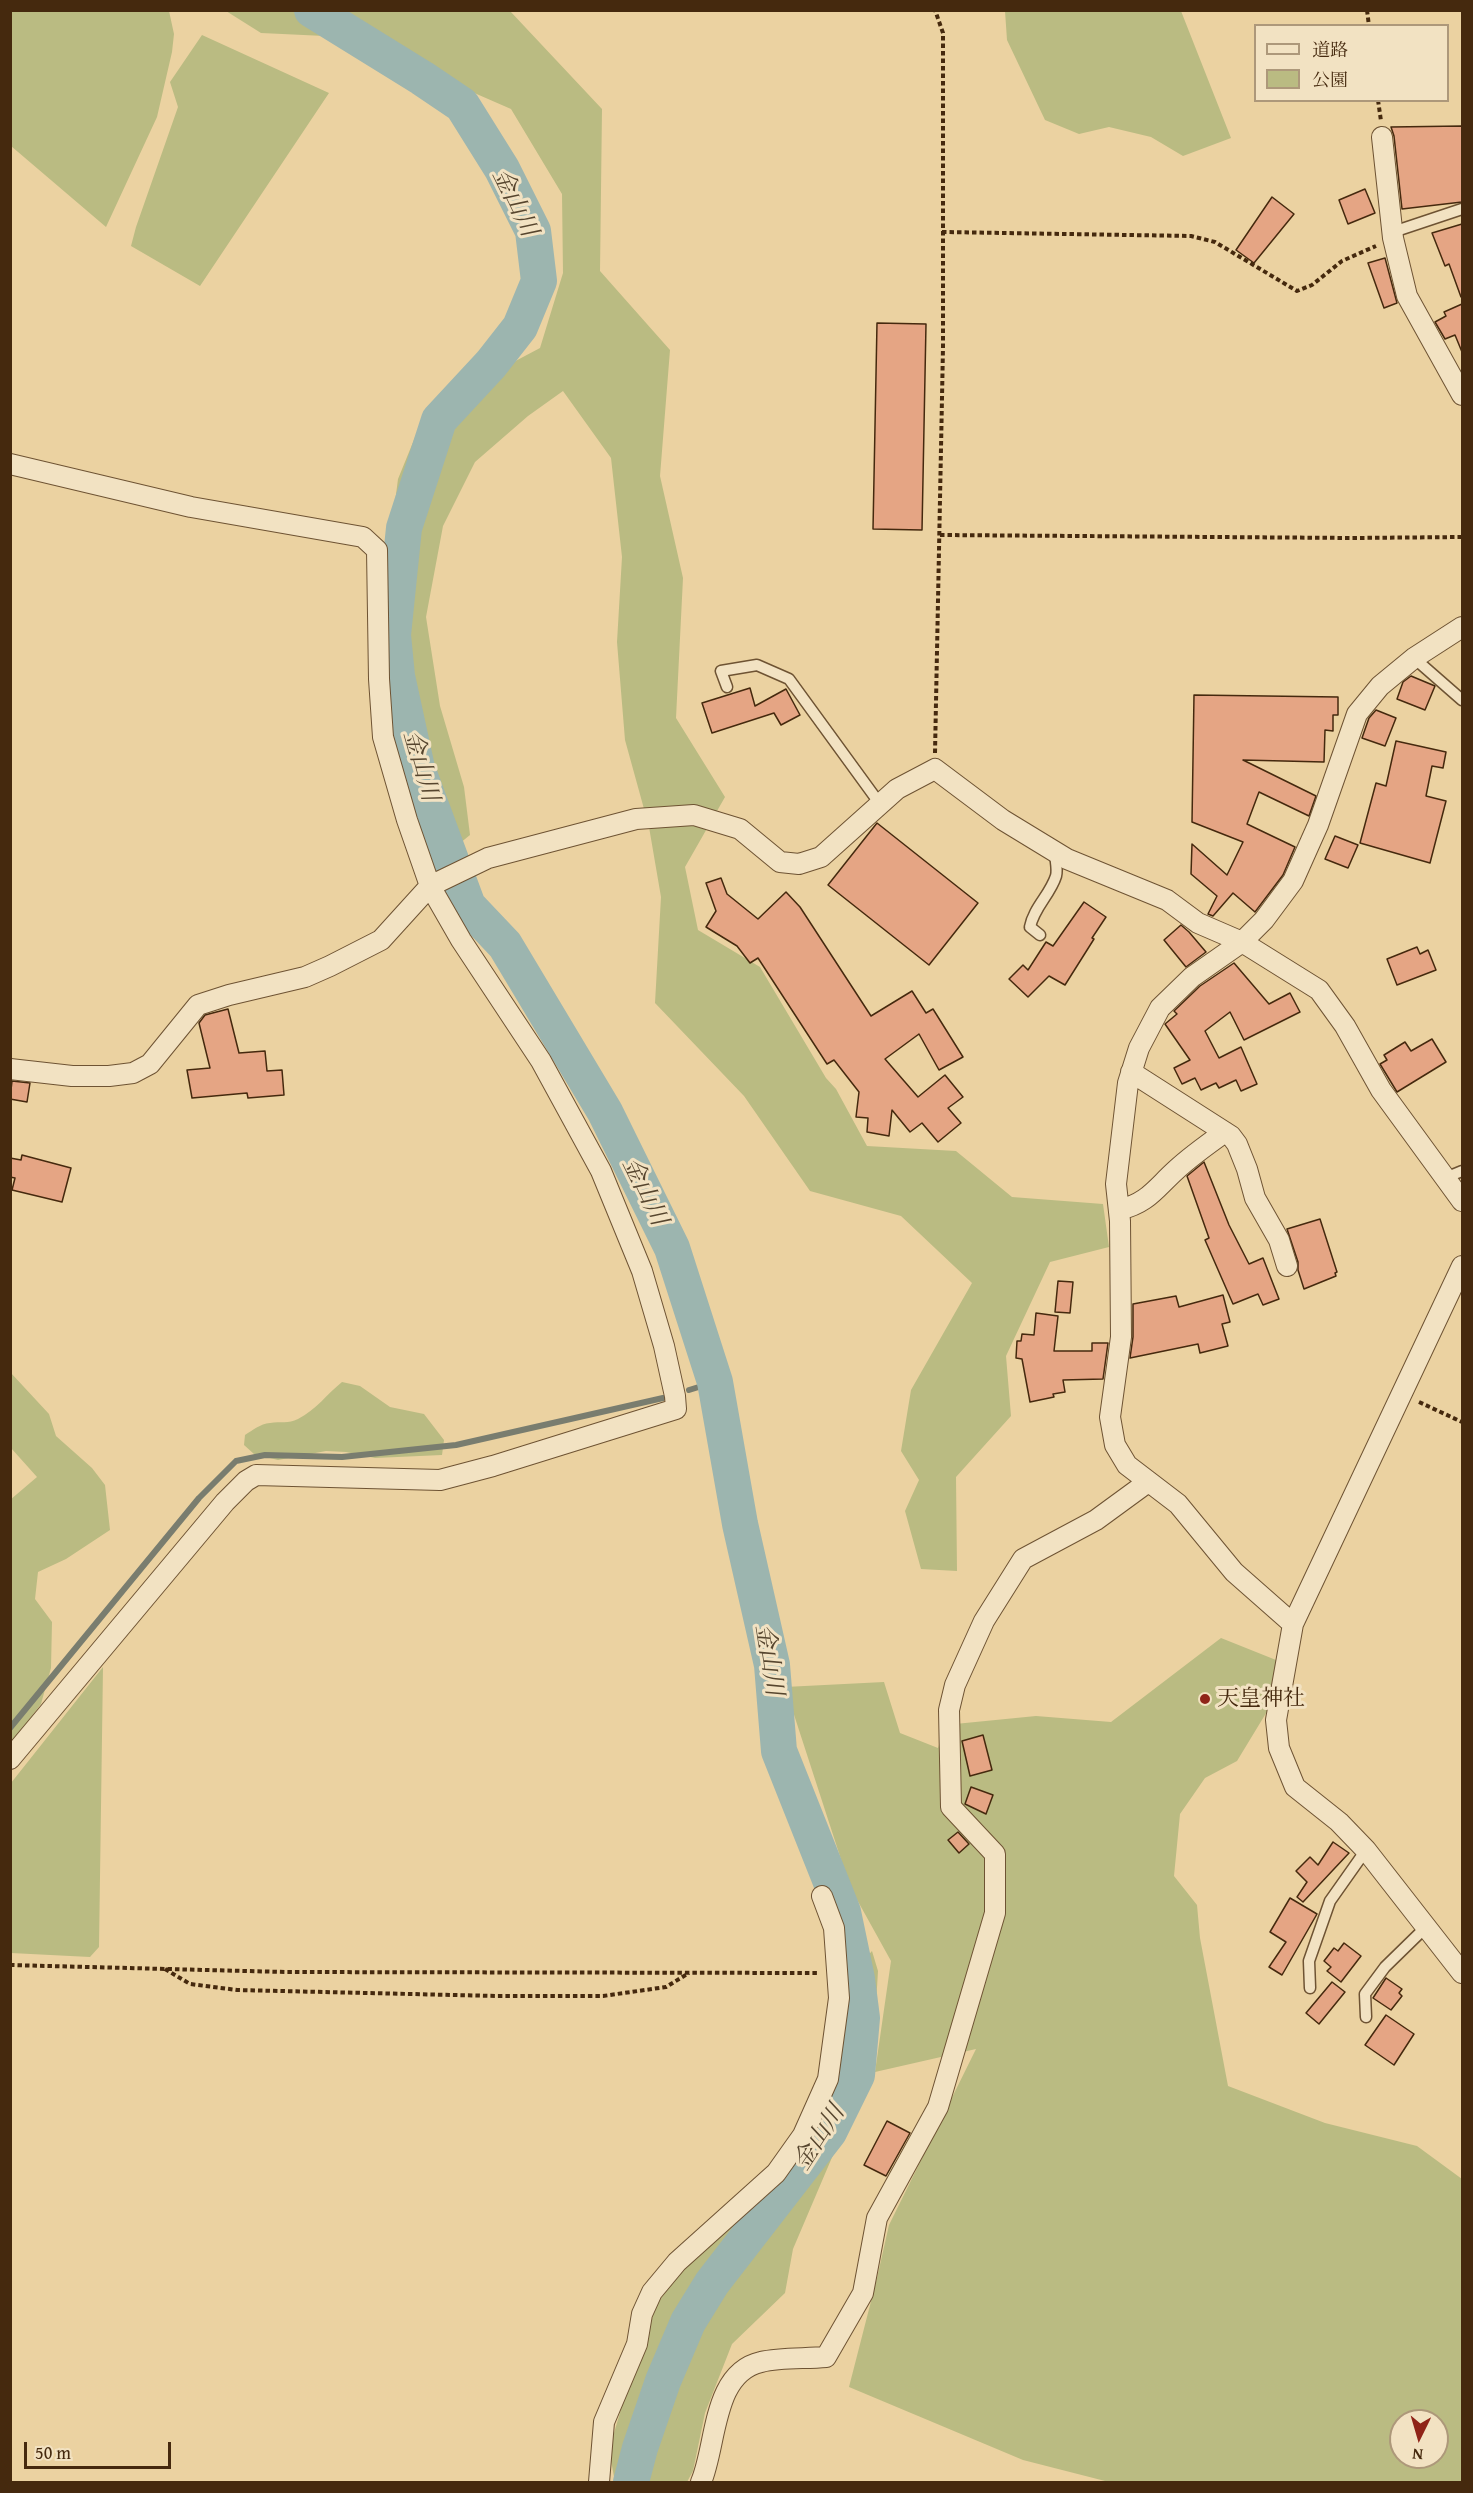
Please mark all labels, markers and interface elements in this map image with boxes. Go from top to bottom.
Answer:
legend [1254,24,1449,102]
text: 道路 [1312,36,1348,63]
text: 公園 [1312,66,1348,93]
water label: 金山川 [485,164,543,242]
water label: 金山川 [396,727,444,805]
water label: 金山川 [615,1153,673,1231]
water label: 金山川 [748,1622,788,1698]
place label: 天皇神社 [1217,1686,1305,1712]
marker: 天皇神社 [1198,1692,1212,1706]
water label: 金山川 [788,2100,852,2176]
north arrow [1389,2409,1449,2469]
scale bar [27,2430,174,2468]
text: 50 m [35,2439,71,2466]
text: N [1411,2443,1424,2467]

